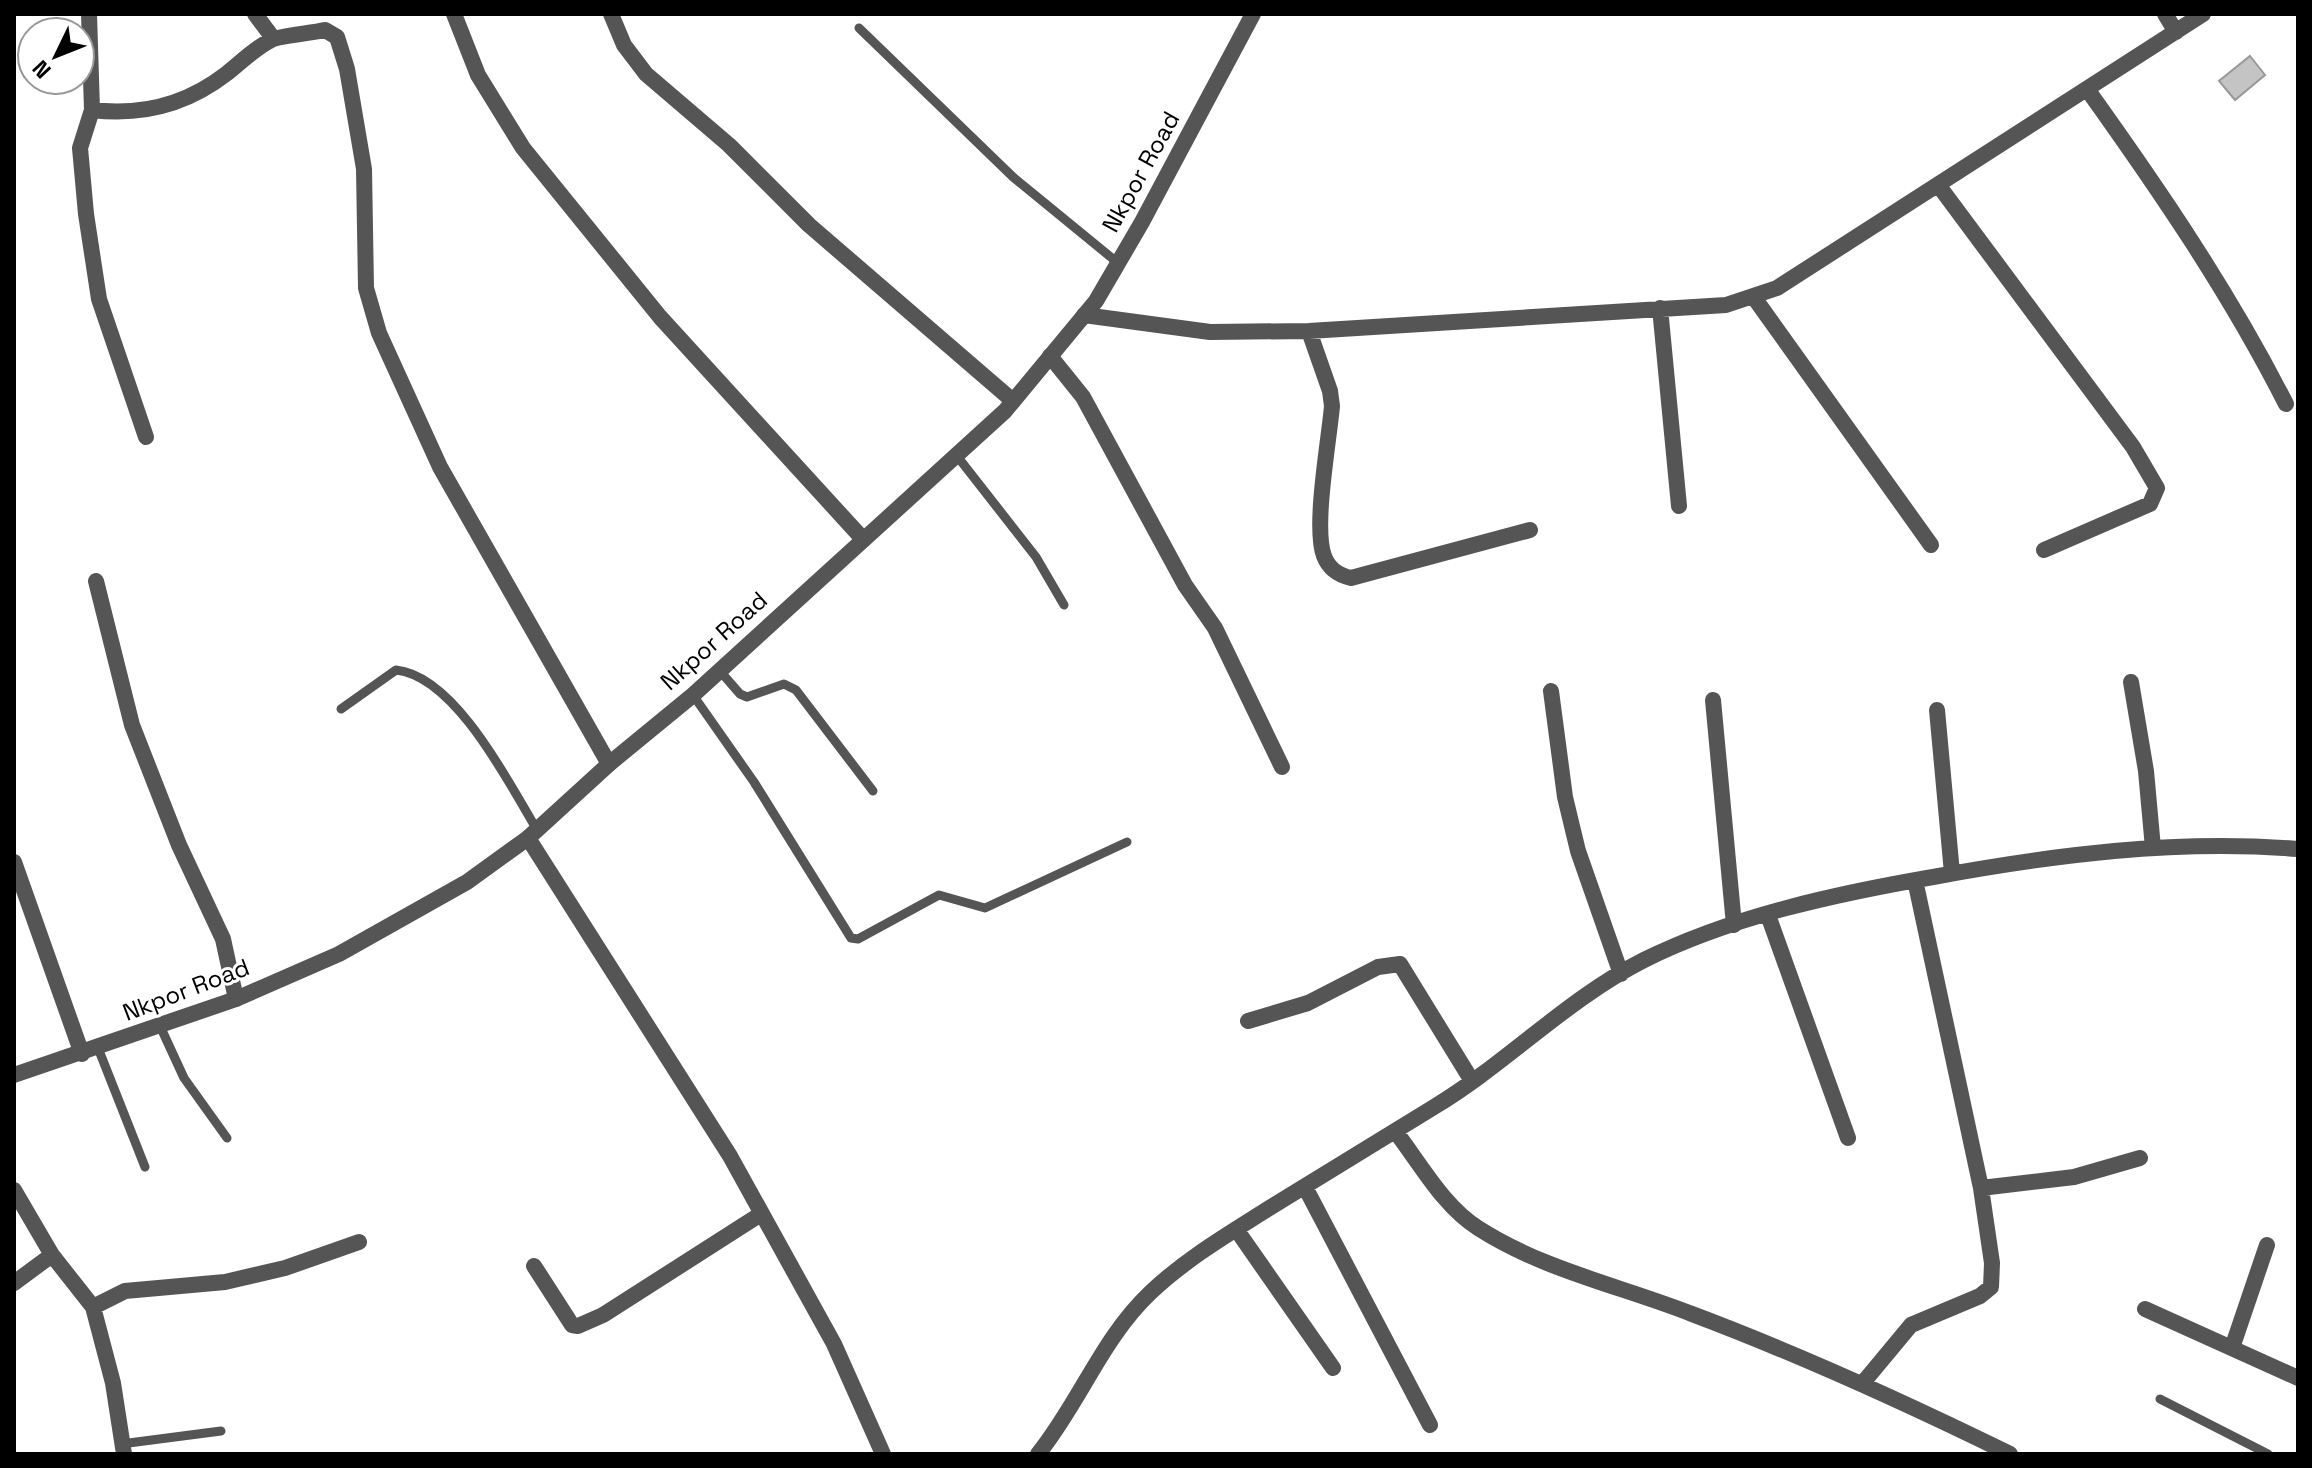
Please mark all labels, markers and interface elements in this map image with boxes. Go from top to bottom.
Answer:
north arrow [16,16,96,96]
text: N [26,55,57,85]
street label: Nkpor Road [1095,106,1186,238]
street label: Nkpor Road [654,585,774,697]
street label: Nkpor Road [118,951,254,1028]

